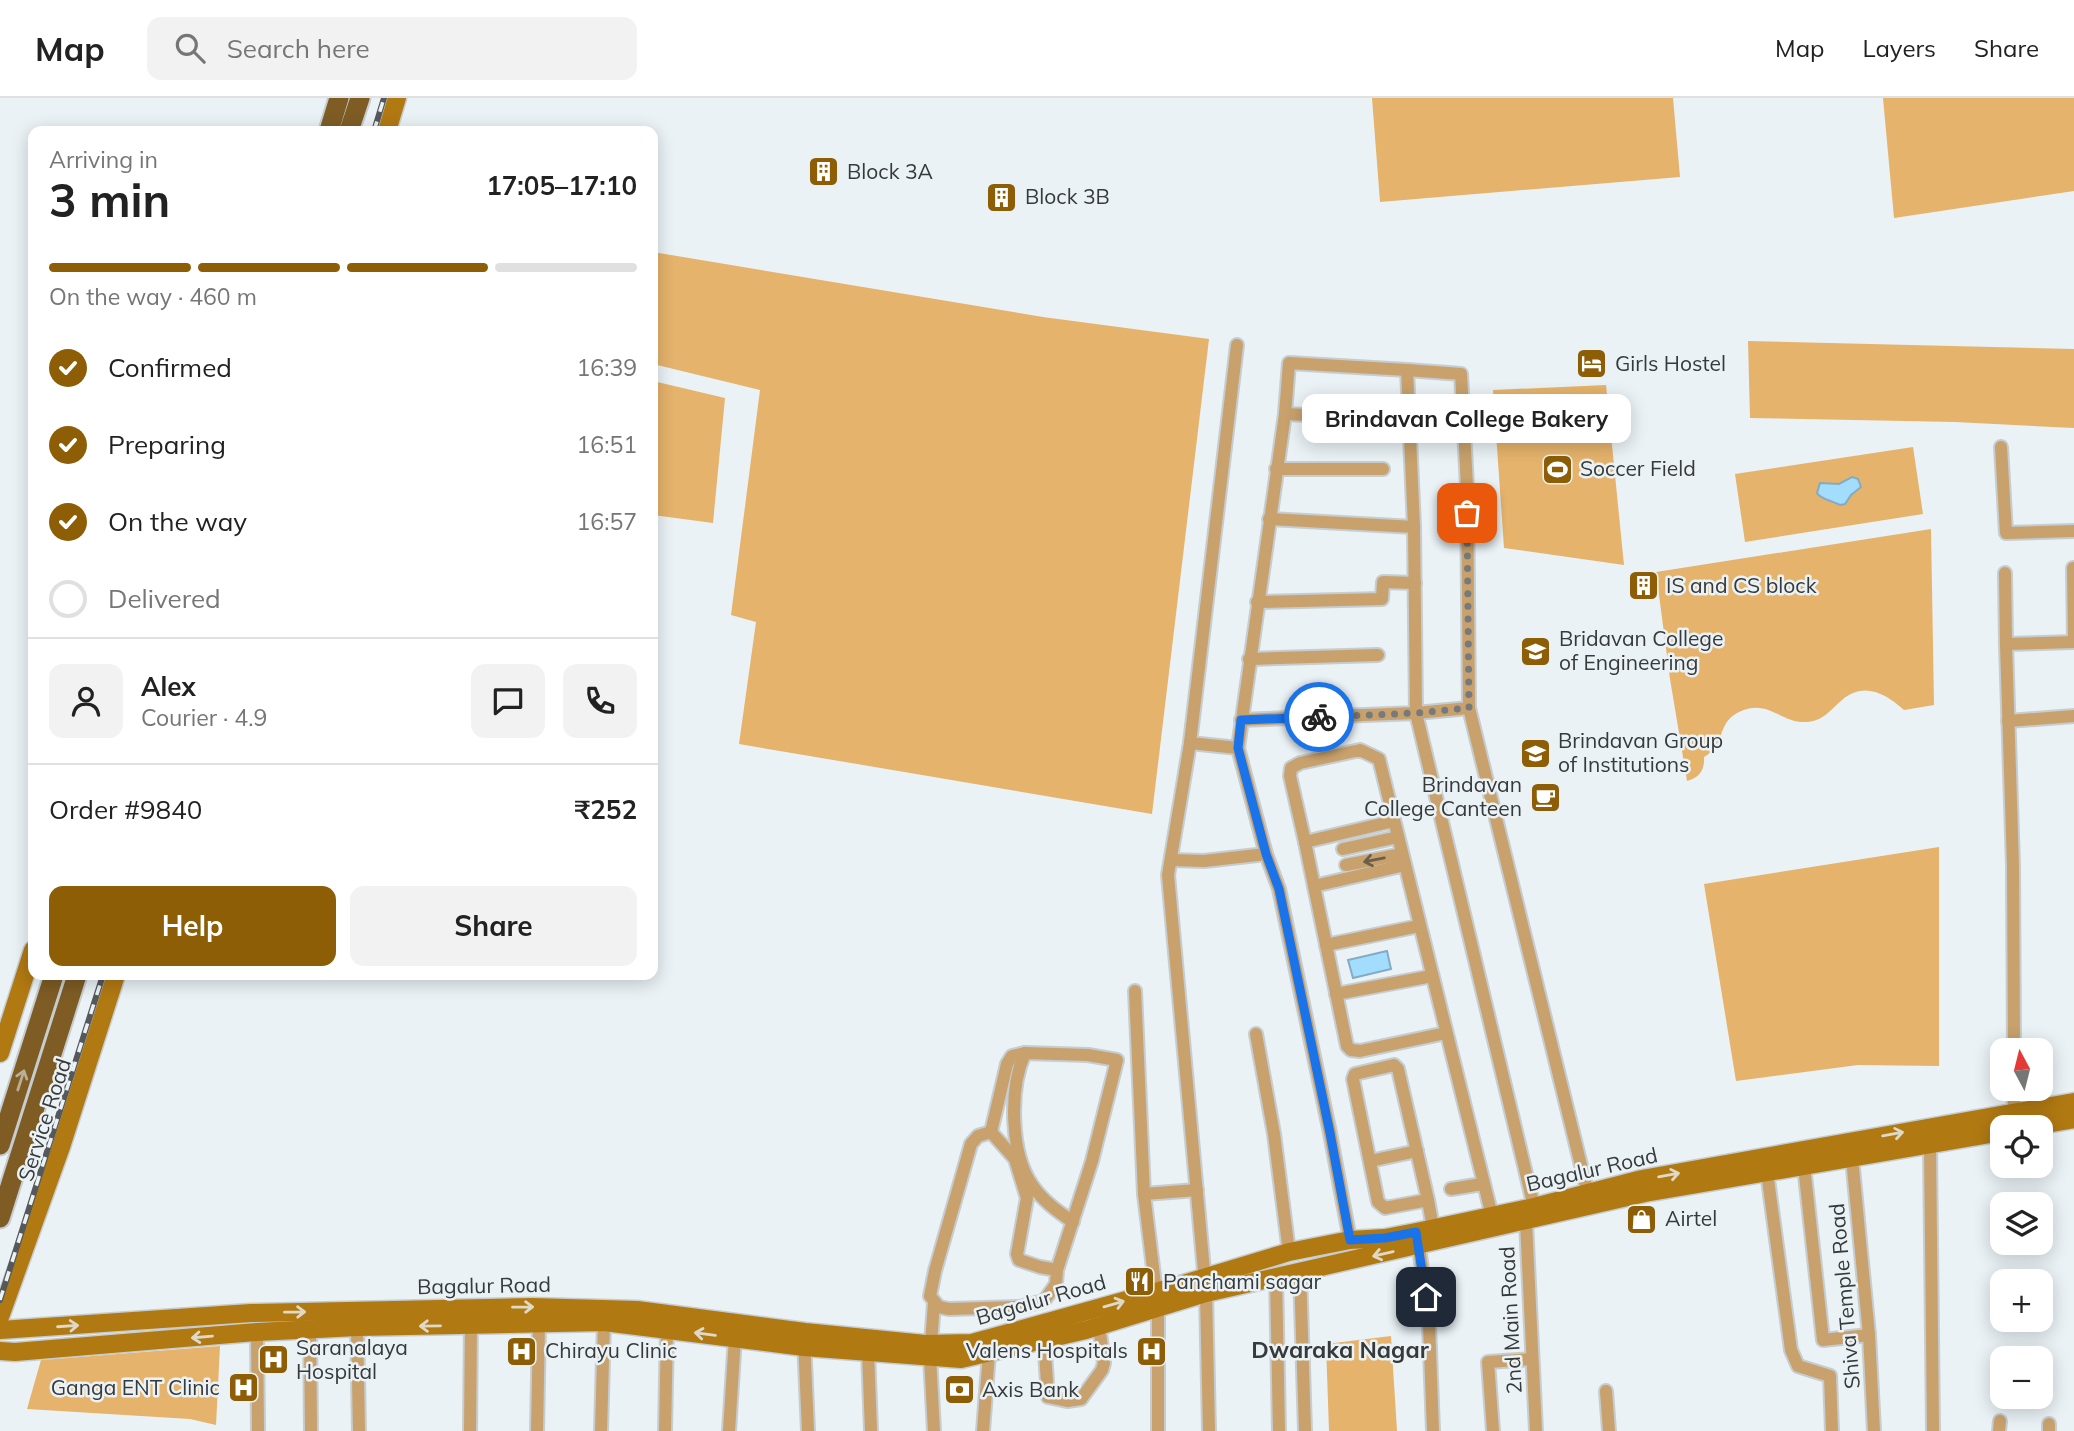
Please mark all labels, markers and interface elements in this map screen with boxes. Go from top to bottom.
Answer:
search box [147,17,637,80]
text: Map [35,28,105,69]
icon: search [171,29,209,67]
text: Search here [227,32,370,65]
text: Map [1775,33,1824,63]
text: Layers [1862,33,1936,63]
text: Share [1974,33,2039,63]
text: Arriving in [49,145,158,174]
building icon: Block 3A [807,155,841,189]
place label: Block 3A [847,158,934,184]
text: 17:05–17:10 [486,169,637,202]
text: 3 min [49,171,170,229]
building icon: Block 3B [985,180,1019,214]
place label: Block 3B [1025,183,1110,209]
text: On the way · 460 m [49,282,257,311]
hotel icon: Girls Hostel [1575,347,1609,381]
icon: check [49,349,87,387]
place label: Girls Hostel [1615,350,1726,376]
text: Confirmed [108,351,232,384]
text: 16:39 [577,353,637,382]
callout: Brindavan College Bakery [1302,394,1632,443]
text: Brindavan College Bakery [1325,404,1608,433]
icon: check [49,426,87,464]
text: Preparing [108,428,226,461]
text: 16:51 [577,430,637,459]
sports icon: Soccer Field [1540,452,1574,486]
place label: Soccer Field [1580,455,1696,481]
pin [1437,483,1497,543]
icon: bag [1448,494,1486,532]
icon: check [49,503,87,541]
text: On the way [108,505,247,538]
text: 16:57 [577,507,637,536]
building icon: IS and CS block [1626,569,1660,603]
place label: IS and CS block [1666,572,1817,598]
text: Delivered [108,582,221,615]
place label: Bridavan College of Engineering [1559,625,1723,675]
school or university icon: Bridavan College of Engineering [1519,634,1553,668]
button: person [49,664,123,738]
button: chat [471,664,545,738]
button: phone [563,664,637,738]
text: Alex [141,670,196,703]
courier [1284,682,1354,752]
icon: bike [1300,698,1338,736]
text: Courier · 4.9 [141,703,267,732]
place label: Brindavan Group of Institutions [1558,727,1723,777]
school or university icon: Brindavan Group of Institutions [1518,736,1552,770]
place label: Brindavan College Canteen [1364,771,1522,821]
cafe icon: Brindavan College Canteen [1528,780,1562,814]
text: Order #9840 [49,793,202,826]
text: ₹252 [575,793,637,826]
one-way arrow [1363,853,1386,867]
button: Help [49,886,336,966]
button: Share [350,886,637,966]
north arrow [1990,1038,2053,1101]
map controls [1990,1038,2053,1409]
street label: Service Road [12,1055,76,1184]
one-way arrow [15,1069,28,1091]
button: locate [1990,1115,2053,1178]
one-way arrow [1881,1127,1904,1140]
street label: Bagalur Road [1524,1141,1660,1197]
one-way arrow [1657,1167,1680,1181]
button: layers [1990,1192,2053,1255]
shop icon: Airtel [1625,1202,1659,1236]
street label: Shiva Temple Road [1823,1202,1865,1390]
place label: Airtel [1665,1205,1717,1231]
street label: 2nd Main Road [1493,1246,1527,1395]
one-way arrow [1372,1248,1395,1262]
restaurant icon: Panchami sagar [1123,1265,1157,1299]
pin [1396,1267,1456,1327]
street label: Bagalur Road [973,1268,1109,1330]
place label: Panchami sagar [1163,1268,1322,1294]
button: + [1990,1269,2053,1332]
street label: Bagalur Road [417,1271,551,1299]
icon: home [1407,1278,1445,1316]
one-way arrow [1103,1296,1125,1309]
one-way arrow [511,1300,534,1314]
one-way arrow [283,1305,306,1319]
one-way arrow [56,1319,79,1332]
one-way arrow [418,1319,441,1333]
one-way arrow [695,1327,717,1340]
one-way arrow [192,1331,214,1344]
place label: Saranalaya Hospital [296,1334,408,1384]
hospital icon: Chirayu Clinic [505,1334,539,1368]
hospital icon: Valens Hospitals [1134,1334,1168,1368]
district label: Dwaraka Nagar [1251,1335,1429,1364]
place label: Chirayu Clinic [545,1337,678,1363]
place label: Valens Hospitals [966,1337,1128,1363]
hospital icon: Saranalaya Hospital [256,1343,290,1377]
button: − [1990,1346,2053,1409]
hospital icon: Ganga ENT Clinic [226,1371,260,1405]
bank icon: Axis Bank [942,1373,976,1407]
place label: Ganga ENT Clinic [51,1374,220,1400]
place label: Axis Bank [982,1376,1079,1402]

